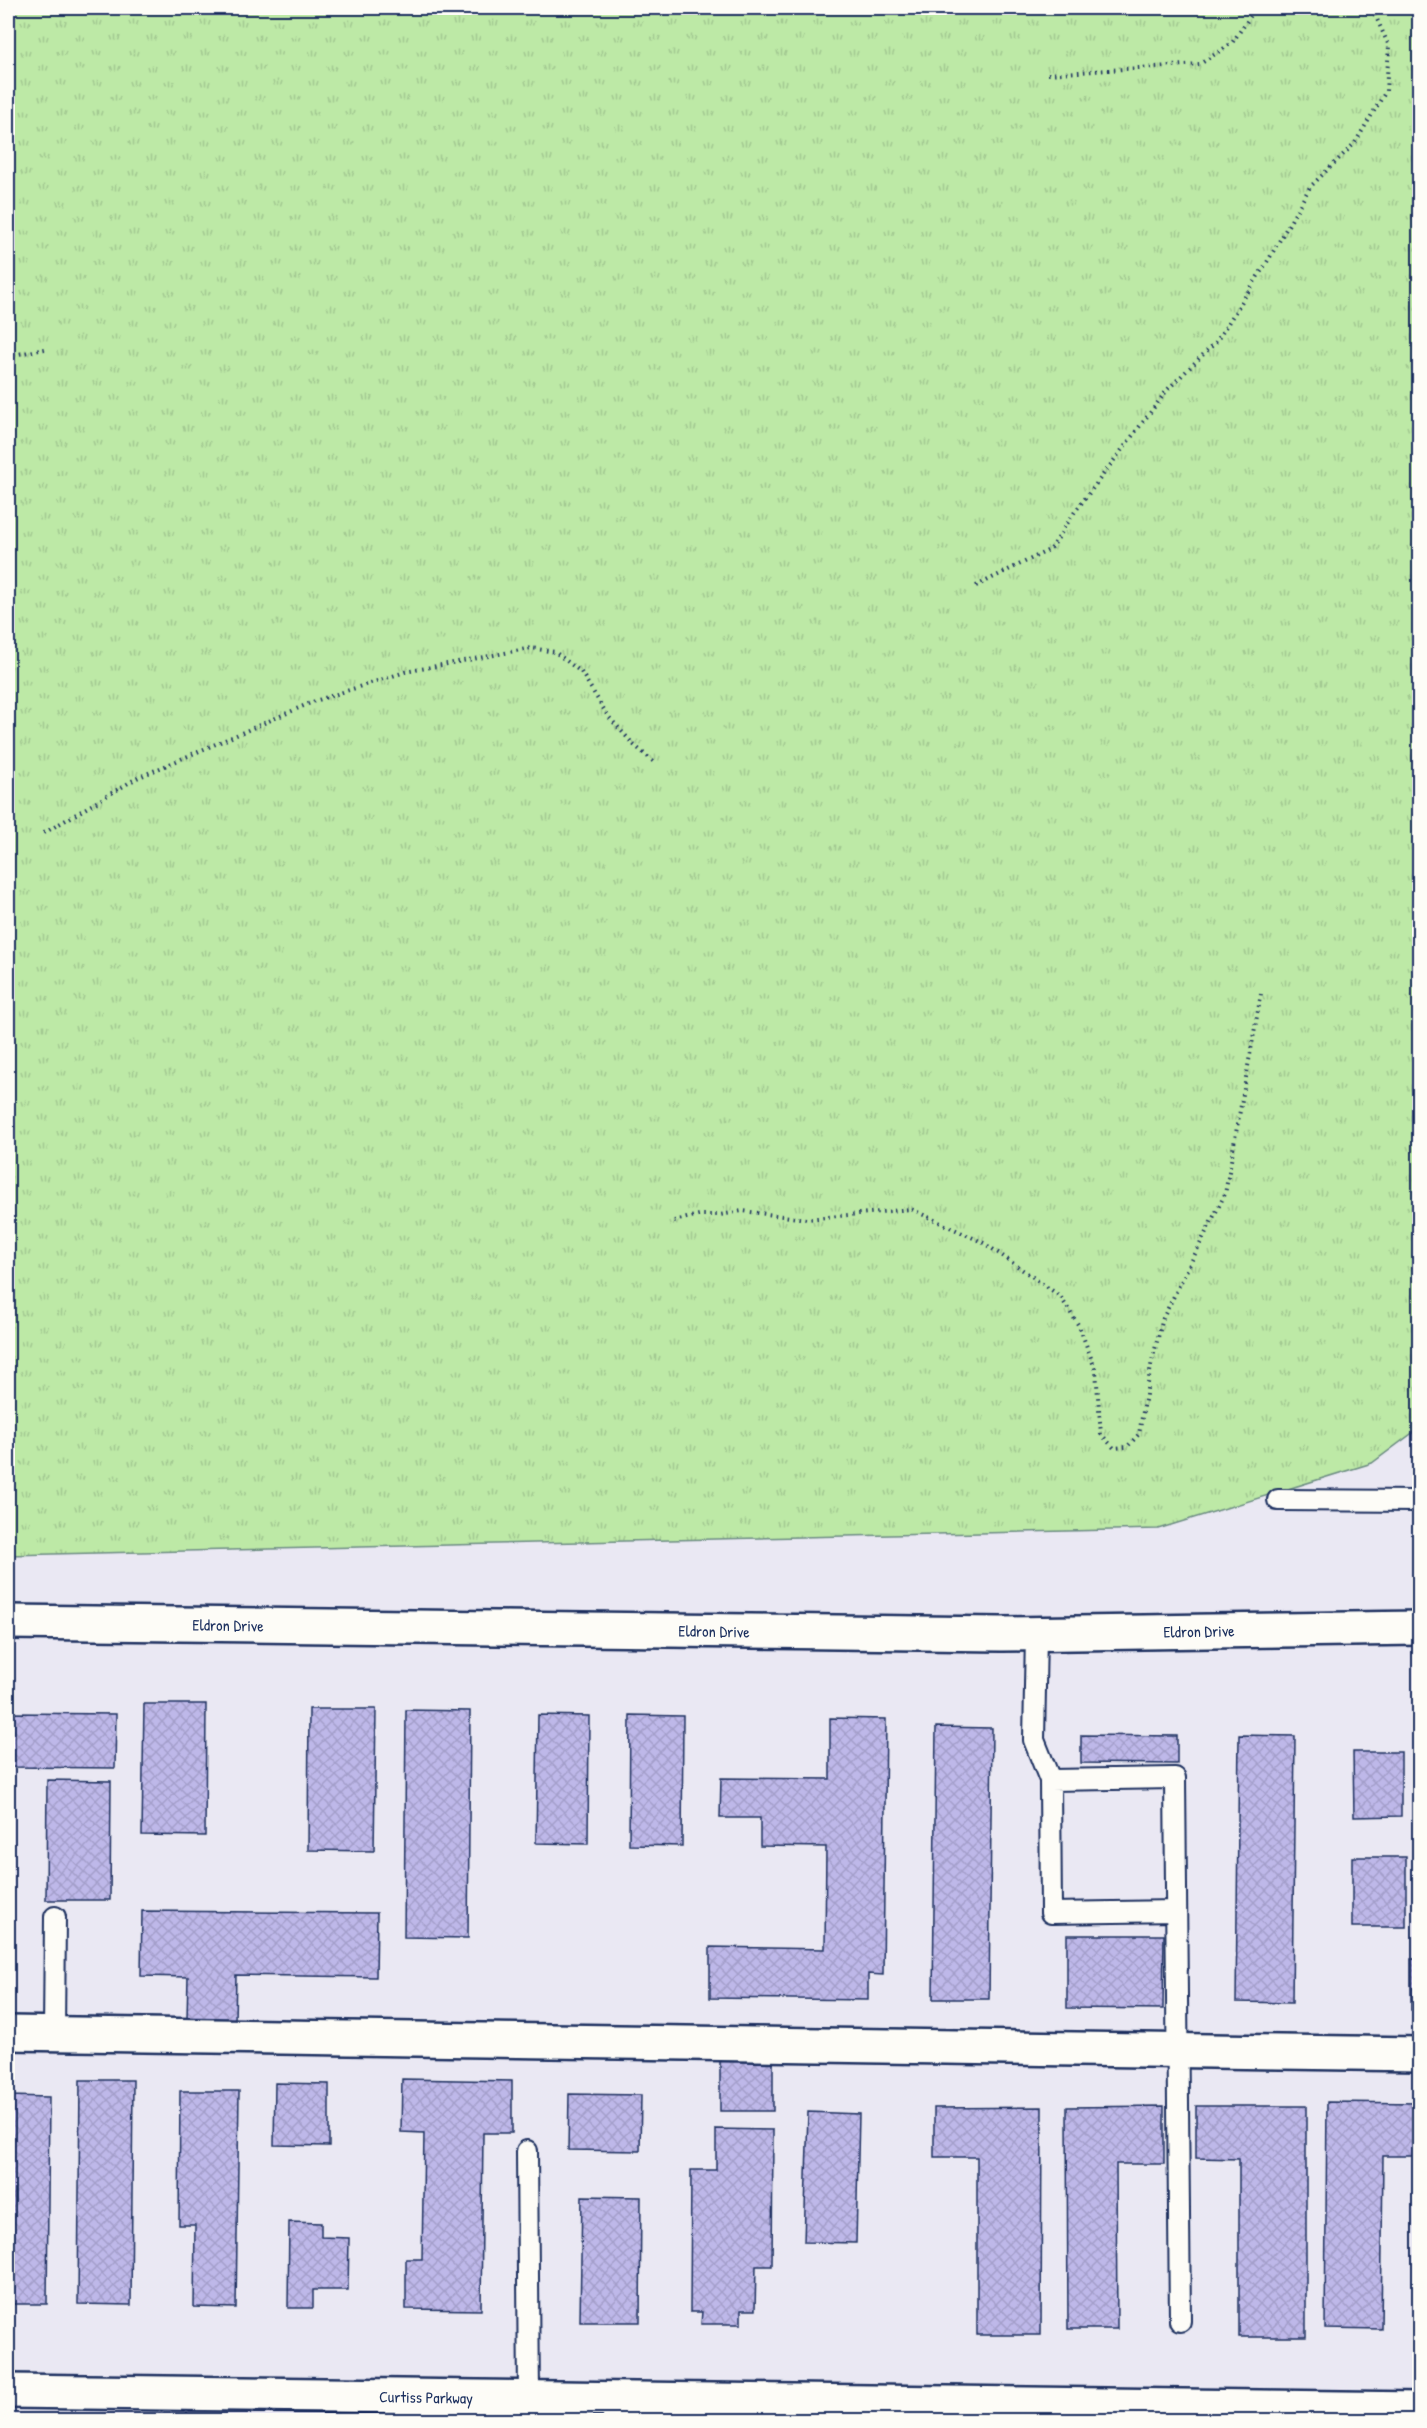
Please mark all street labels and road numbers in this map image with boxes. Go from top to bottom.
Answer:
street label: Eldron Drive [192,1613,264,1637]
street label: Eldron Drive [678,1619,750,1643]
street label: Eldron Drive [1163,1619,1235,1643]
street label: Curtiss Parkway [379,2385,473,2409]

